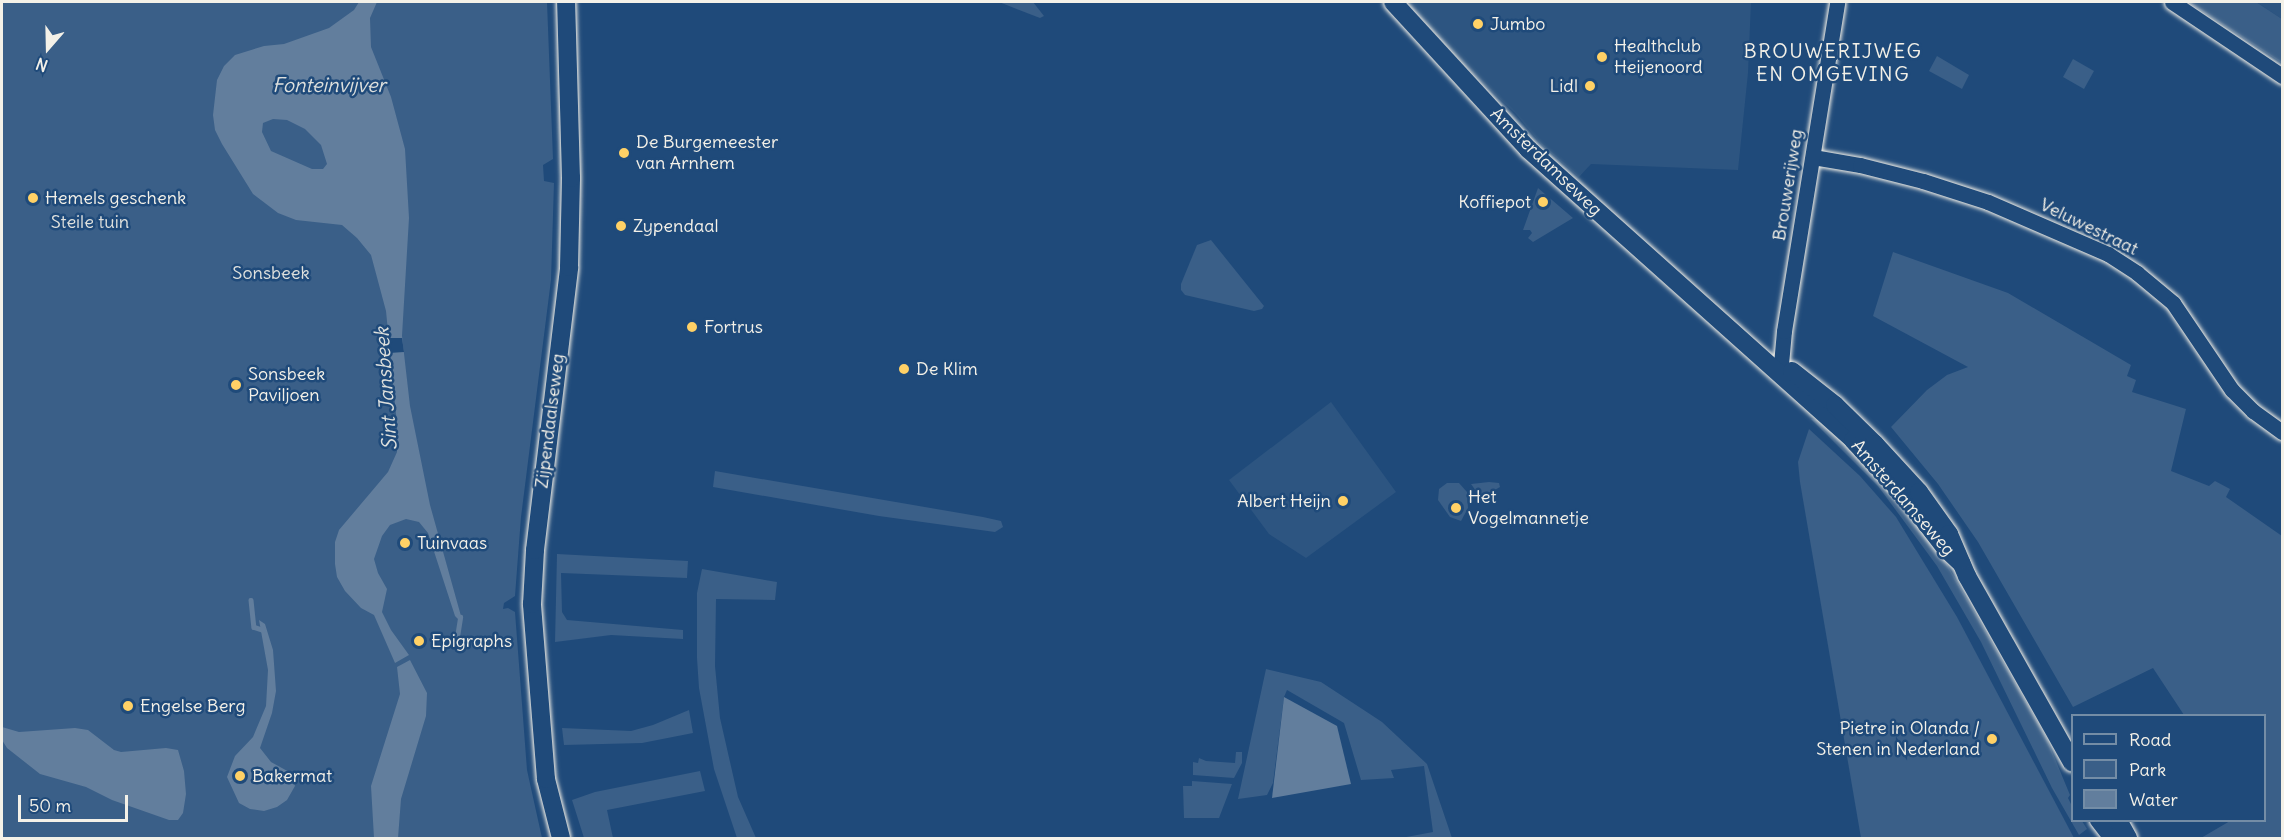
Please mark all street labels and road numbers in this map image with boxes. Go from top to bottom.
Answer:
street label: Amsterdamseweg [1486,103,1606,221]
street label: Brouwerijweg [1769,128,1807,242]
street label: Veluwestraat [2036,194,2142,260]
street label: Zijpendaalseweg [531,352,569,490]
street label: Amsterdamseweg [1847,436,1959,560]

